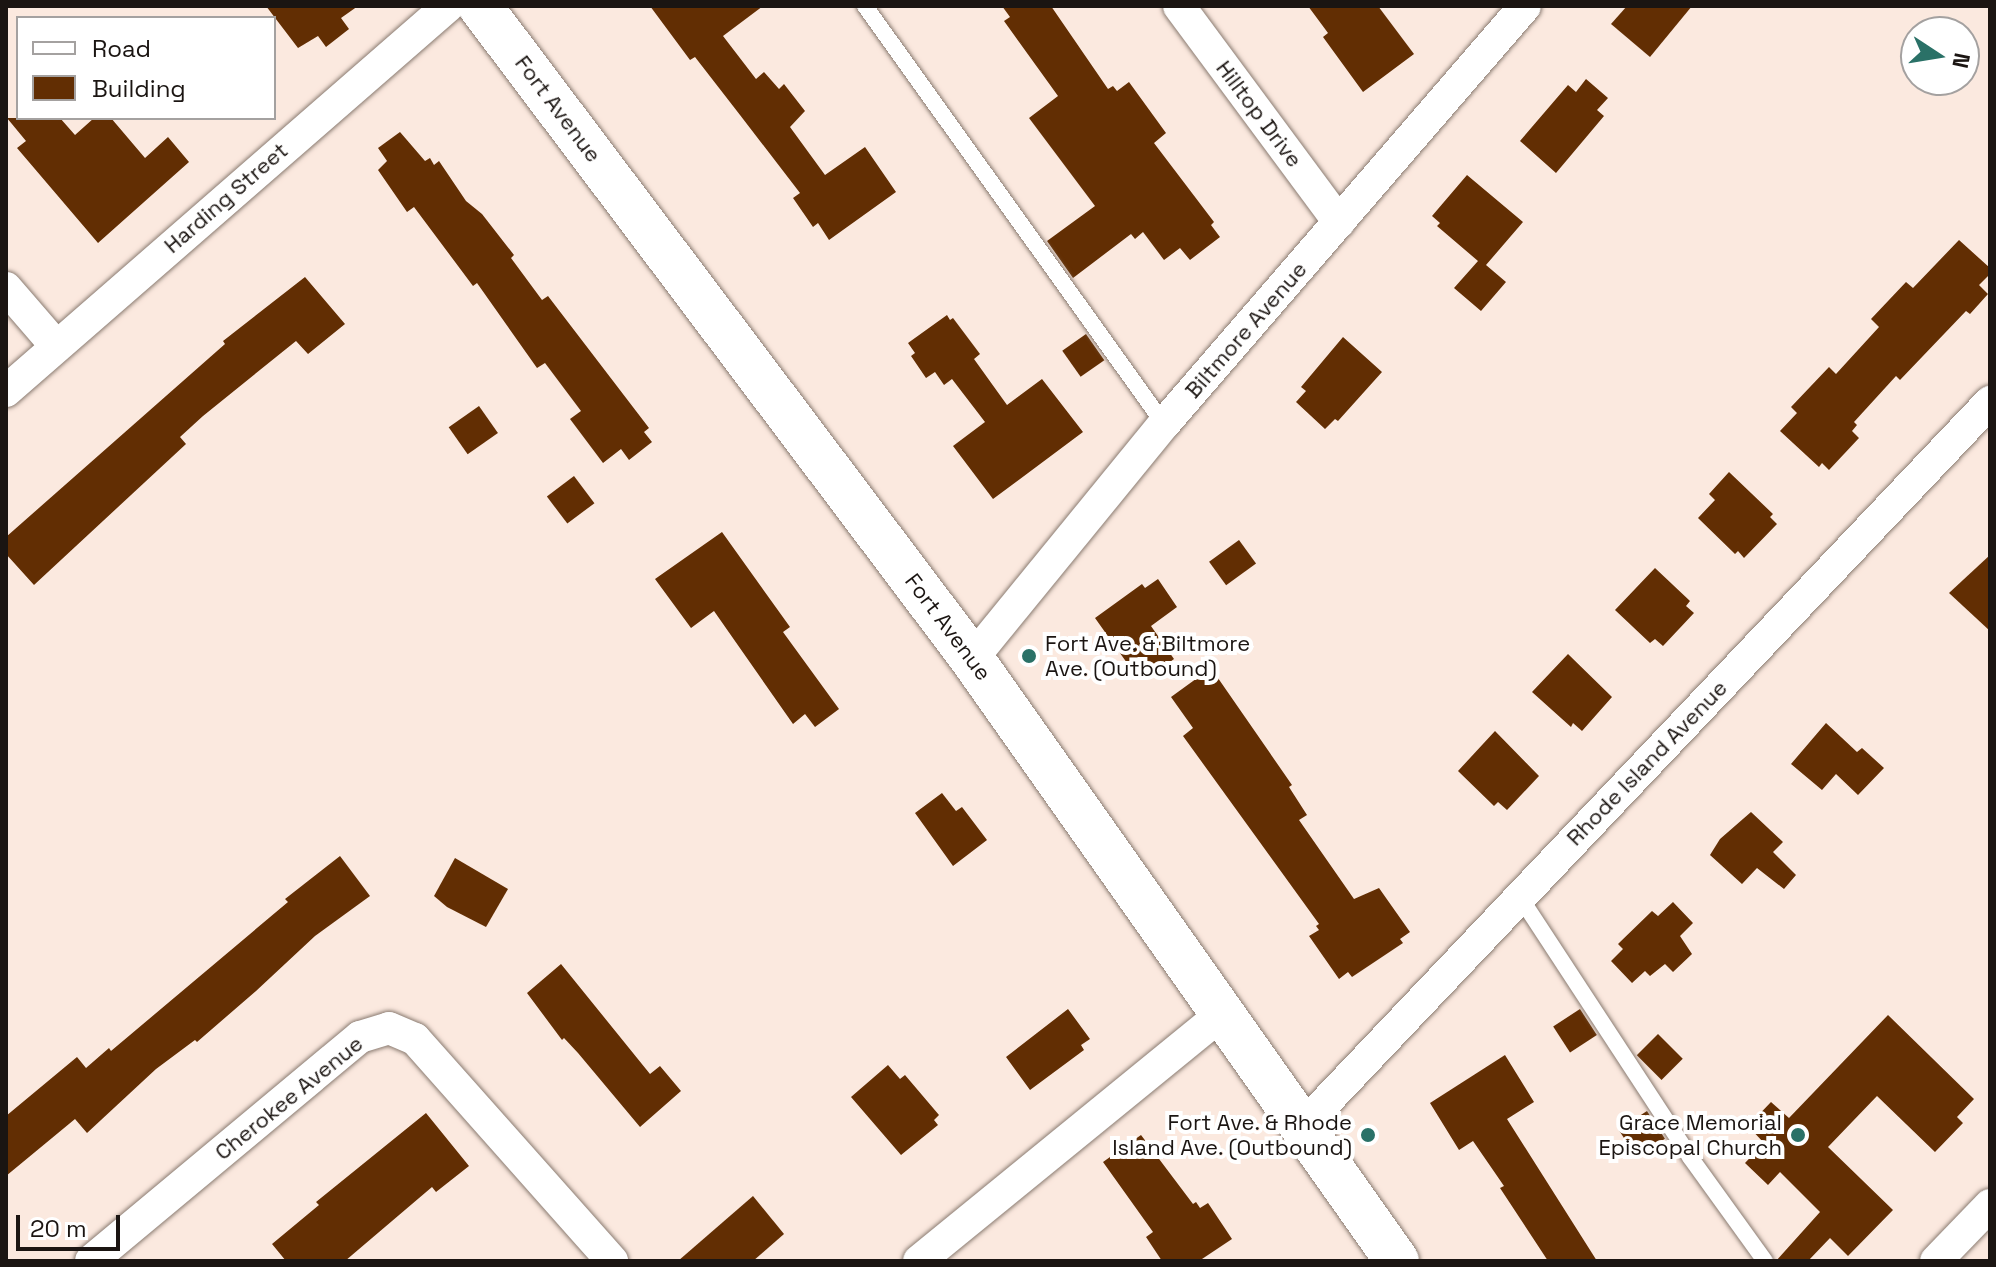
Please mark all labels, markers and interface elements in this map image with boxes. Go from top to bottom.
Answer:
legend [16,16,276,120]
north arrow [1900,16,1980,96]
text: Road [92,33,151,64]
street label: Fort Avenue [509,50,607,168]
text: N [1946,50,1977,71]
street label: Hilltop Drive [1210,56,1308,172]
text: Building [92,73,186,104]
street label: Harding Street [159,137,293,259]
street label: Biltmore Avenue [1180,256,1312,404]
street label: Fort Avenue [899,568,997,686]
place label: Fort Ave. & Biltmore Ave. (Outbound) [1045,630,1251,682]
marker: Fort Ave. & Biltmore Ave. (Outbound) [1020,647,1038,665]
street label: Rhode Island Avenue [1561,675,1733,851]
street label: Cherokee Avenue [210,1030,368,1166]
place label: Fort Ave. & Rhode Island Ave. (Outbound) [1111,1109,1352,1160]
place label: Grace Memorial Episcopal Church [1598,1109,1782,1160]
marker: Fort Ave. & Rhode Island Ave. (Outbound) [1359,1126,1377,1144]
marker: Grace Memorial Episcopal Church [1789,1126,1807,1144]
scale bar [20,1199,124,1249]
text: 20 m [30,1213,87,1244]

